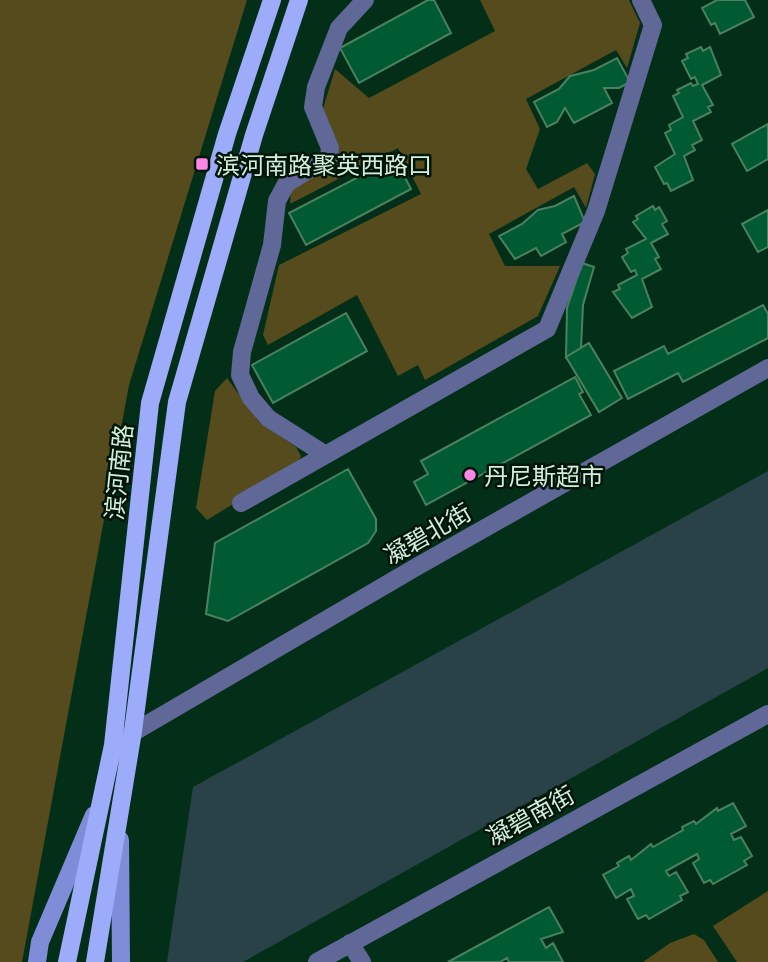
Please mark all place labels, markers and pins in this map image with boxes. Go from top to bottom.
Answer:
place label: 滨河南路聚英西路口 [216,150,432,179]
marker: 滨河南路聚英西路口 [194,156,210,172]
place label: 丹尼斯超市 [484,461,604,490]
marker: 丹尼斯超市 [462,467,478,483]

